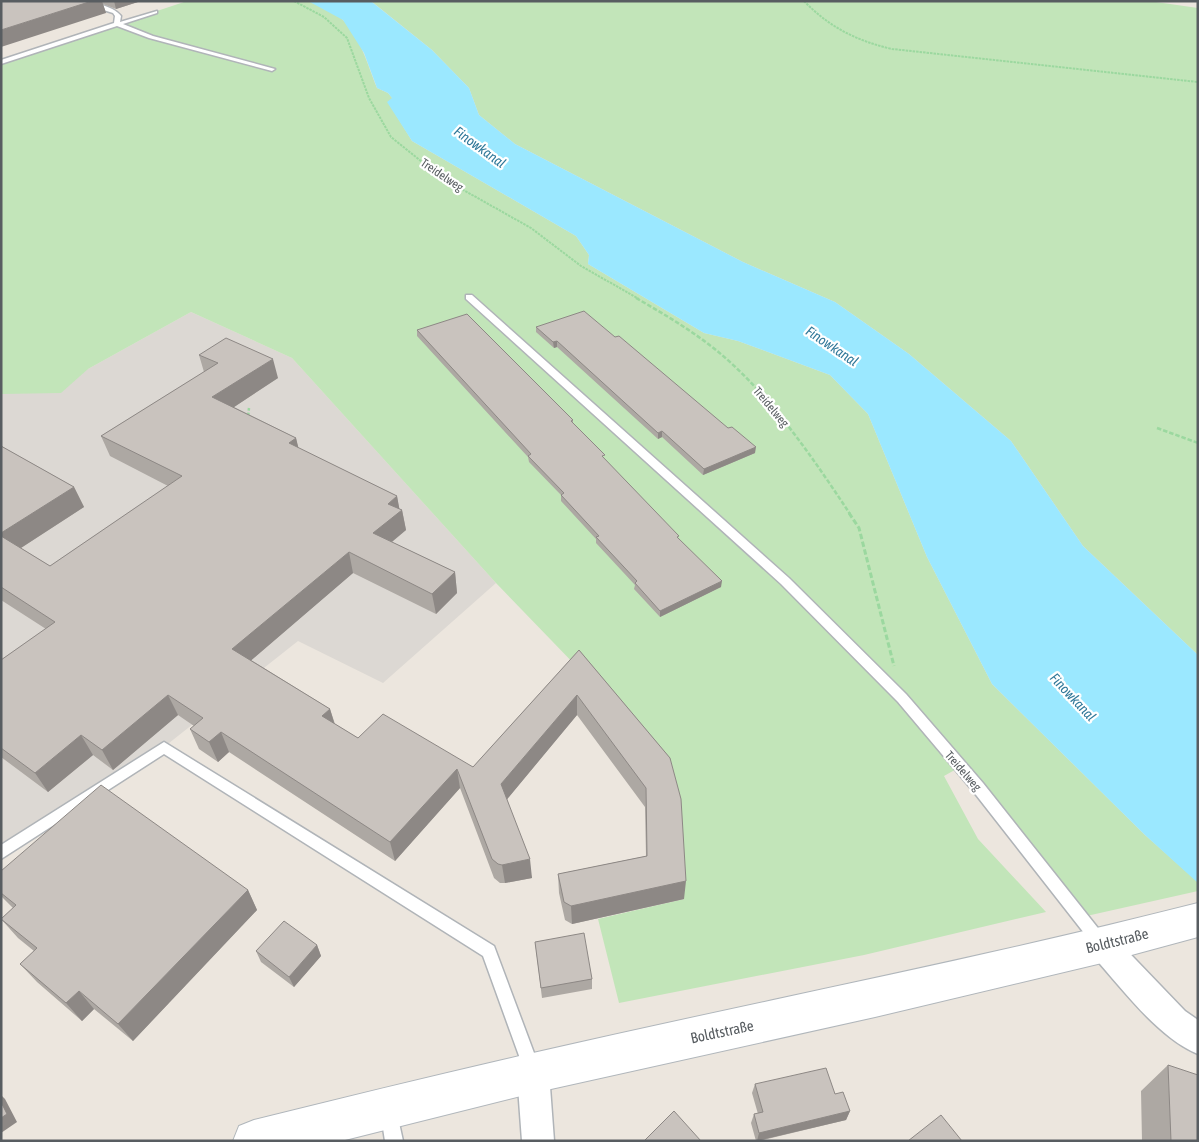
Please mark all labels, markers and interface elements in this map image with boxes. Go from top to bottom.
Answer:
water label: Finowkanal [451,123,509,171]
street label: Treidelweg [418,156,467,195]
water label: Finowkanal [803,323,862,370]
street label: Treidelweg [750,384,792,431]
water label: Finowkanal [1047,670,1099,725]
street label: Treidelweg [942,748,985,794]
street label: Boldtstraße [1084,924,1150,957]
street label: Boldtstraße [689,1017,755,1046]

